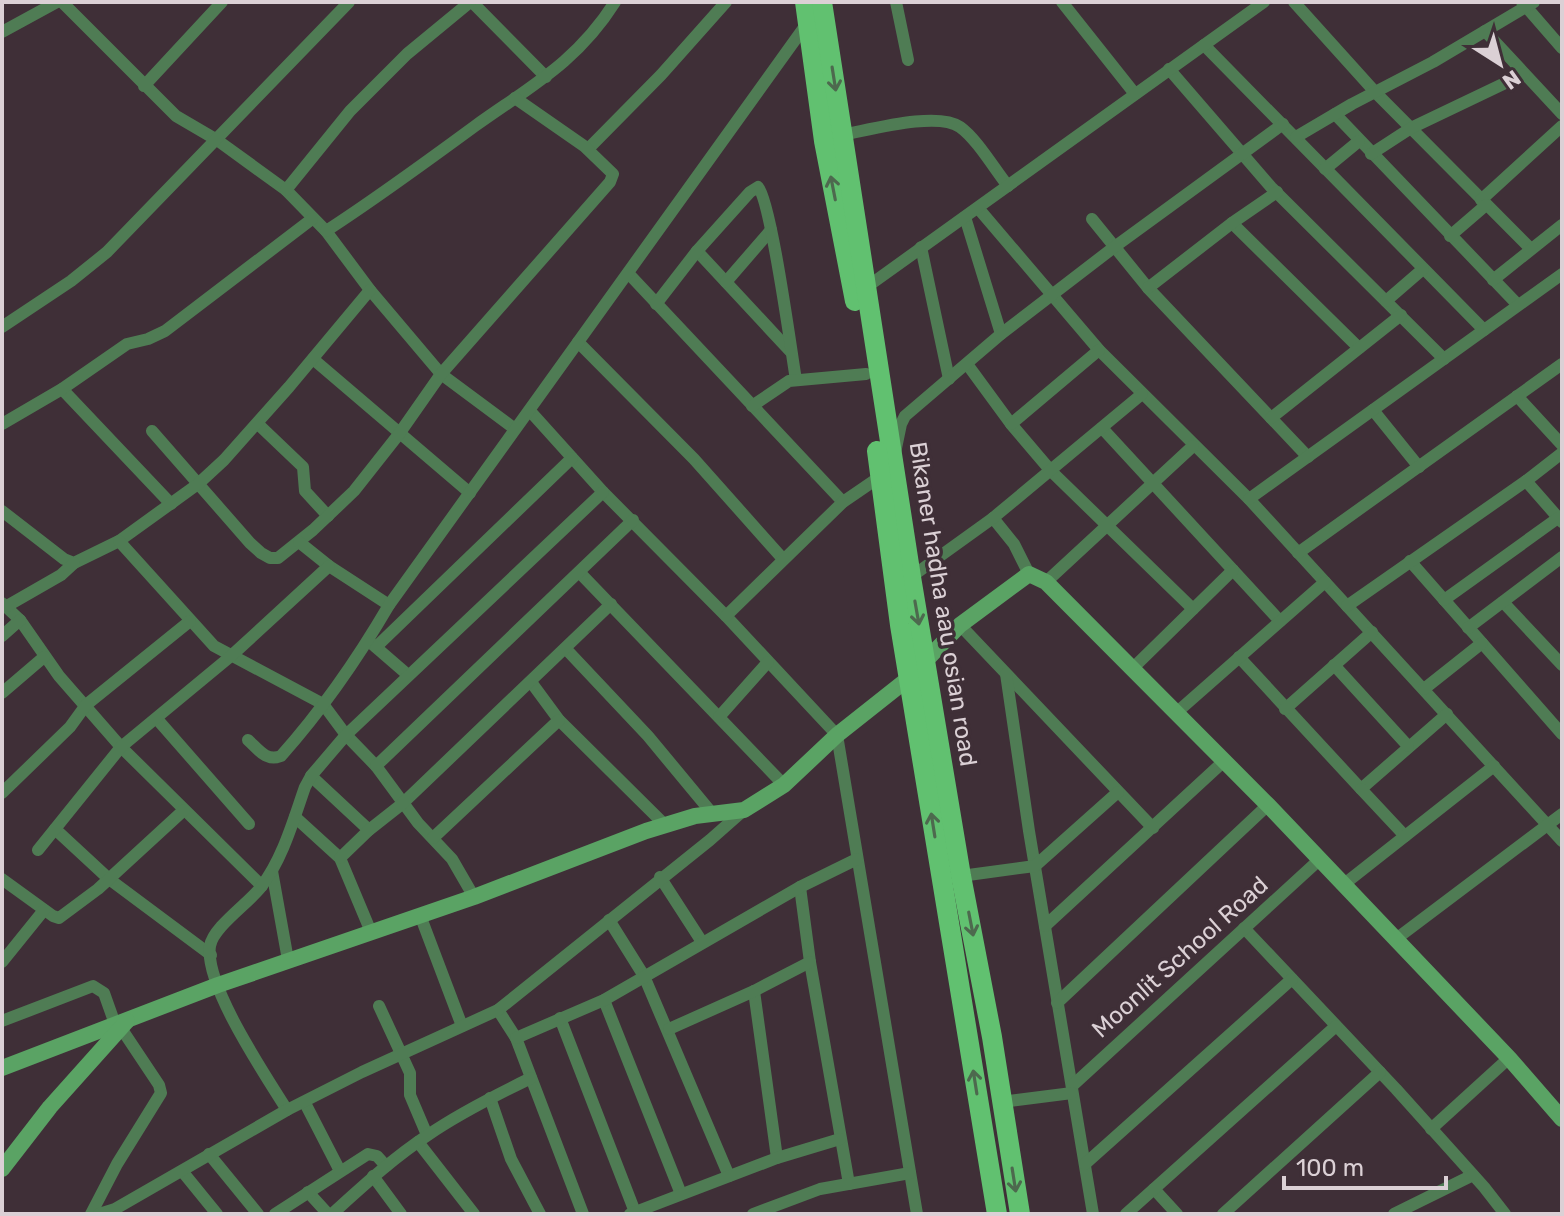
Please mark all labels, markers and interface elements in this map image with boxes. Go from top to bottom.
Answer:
north arrow [1460,24,1540,104]
text: N [1497,64,1526,95]
one-way arrow [827,66,842,91]
one-way arrow [825,176,840,201]
street label: Bikaner hadha aau osian road [904,440,982,768]
one-way arrow [911,599,926,625]
one-way arrow [925,813,940,838]
street label: Moonlit School Road [1086,871,1274,1043]
one-way arrow [964,911,979,936]
one-way arrow [967,1070,982,1095]
scale bar [1284,1140,1446,1190]
text: 100 m [1296,1154,1364,1182]
one-way arrow [1008,1167,1023,1192]

